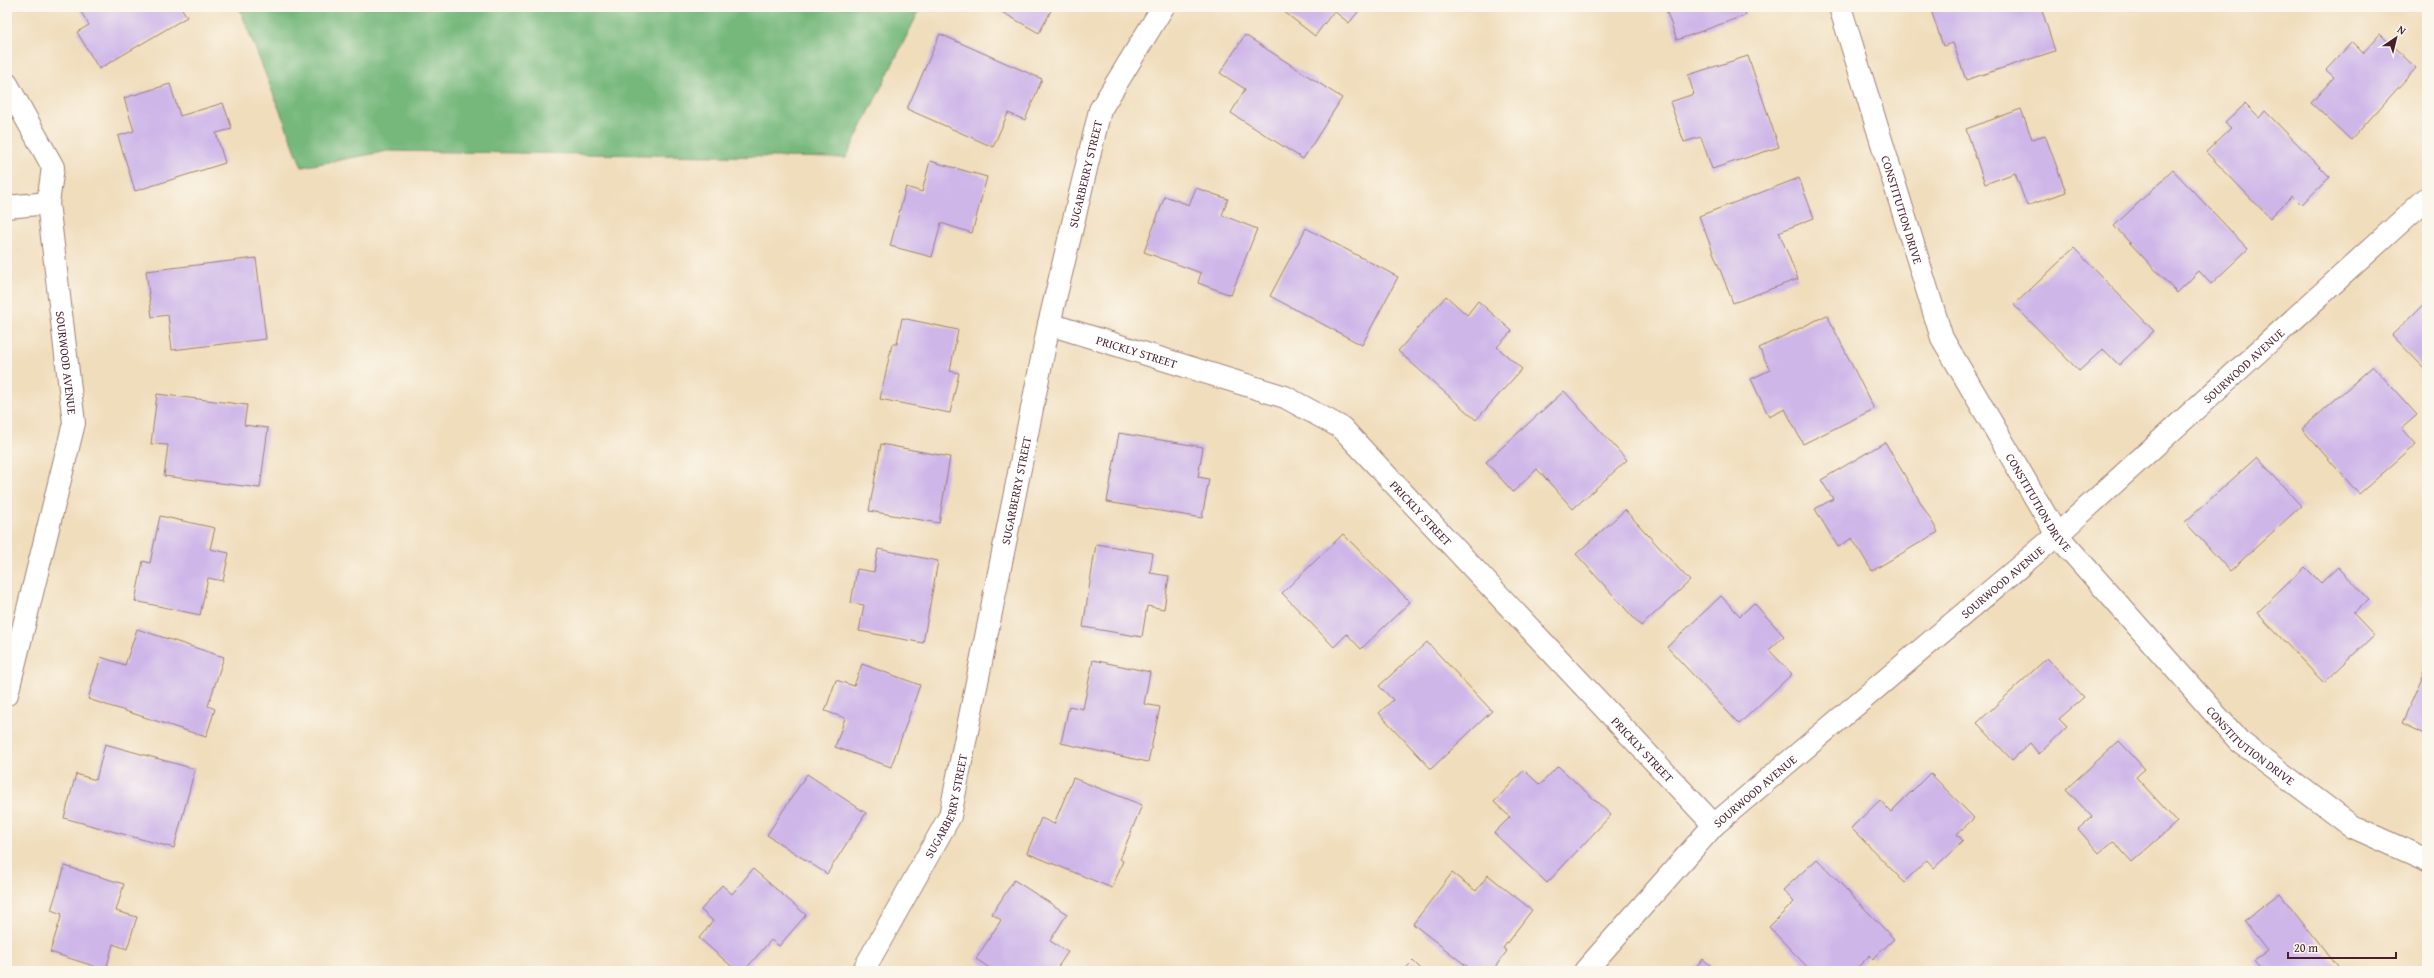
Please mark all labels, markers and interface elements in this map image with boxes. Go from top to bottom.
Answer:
north arrow [2376,18,2416,58]
text: N [2394,21,2410,39]
street label: SUGARBERRY STREET [1064,118,1106,229]
street label: CONSTITUTION DRIVE [1878,153,1927,266]
street label: SOURWOOD AVENUE [52,310,81,415]
street label: SOURWOOD AVENUE [2199,324,2288,407]
street label: PRICKLY STREET [1094,331,1180,372]
street label: SUGARBERRY STREET [996,434,1035,546]
street label: CONSTITUTION DRIVE [2002,450,2076,555]
street label: PRICKLY STREET [1386,476,1456,549]
street label: SOURWOOD AVENUE [1957,541,2047,622]
street label: CONSTITUTION DRIVE [2203,702,2298,789]
street label: PRICKLY STREET [1608,713,1678,786]
street label: SOURWOOD AVENUE [1709,751,1800,831]
street label: SUGARBERRY STREET [920,752,971,861]
scale bar [2288,934,2396,960]
text: 20 m [2294,939,2318,956]

